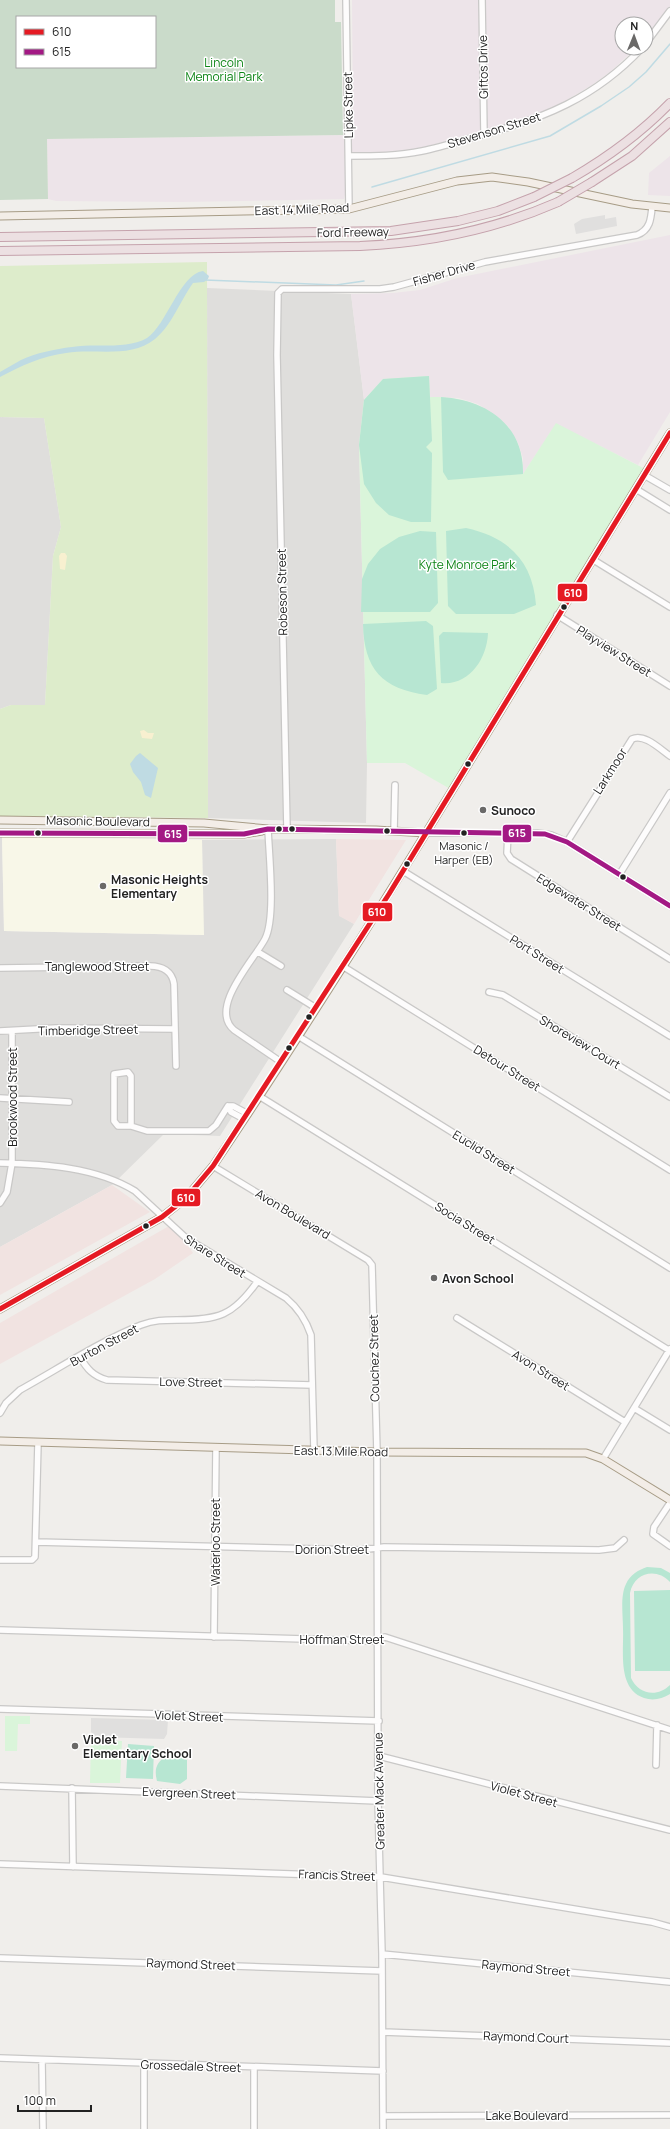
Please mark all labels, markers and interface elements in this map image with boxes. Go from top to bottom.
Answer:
legend [16,16,156,68]
north arrow [614,16,654,56]
text: N [630,18,638,33]
text: 610 [52,23,71,40]
street label: Giftos Drive [474,35,492,99]
text: 615 [52,43,71,60]
park label: Lincoln Memorial Park [185,54,264,85]
street label: Lipke Street [339,71,357,138]
street label: Stevenson Street [445,108,543,152]
street label: East 14 Mile Road [254,199,350,219]
street label: Ford Freeway [317,223,390,241]
street label: Fisher Drive [411,256,477,290]
street label: Robeson Street [273,548,291,636]
park label: Kyte Monroe Park [419,556,516,573]
line badge: 610 [557,583,588,602]
text: 610 [564,585,582,600]
unlabelled marker [559,602,569,612]
street label: Playview Street [573,621,655,681]
street label: Larkmoor [589,744,631,797]
unlabelled marker [463,759,473,769]
place label: Sunoco [491,802,535,819]
marker: Sunoco [478,805,488,815]
street label: Masonic Boulevard [46,812,150,830]
line badge: 615 [157,824,188,843]
unlabelled marker [274,824,284,834]
unlabelled marker [287,824,297,834]
line badge: 615 [502,824,532,843]
text: 615 [508,825,526,840]
text: 615 [164,826,182,841]
unlabelled marker [382,826,392,836]
unlabelled marker [33,828,43,838]
marker: Masonic / Harper (EB) [459,828,469,838]
place label: Masonic / Harper (EB) [434,838,494,867]
unlabelled marker [402,859,412,869]
street label: Edgewater Street [533,869,625,935]
place label: Masonic Heights Elementary [111,871,209,902]
unlabelled marker [618,872,628,882]
marker: Masonic Heights Elementary [98,881,108,891]
line badge: 610 [362,902,393,922]
text: 610 [368,904,386,919]
street label: Port Street [507,931,568,977]
street label: Tanglewood Street [45,958,150,975]
street label: Shoreview Court [536,1011,624,1073]
unlabelled marker [304,1012,314,1022]
street label: Timberidge Street [38,1021,138,1039]
street label: Detour Street [470,1041,544,1095]
unlabelled marker [284,1043,294,1053]
street label: Brookwood Street [4,1047,21,1147]
street label: Euclid Street [449,1126,519,1178]
street label: Avon Boulevard [252,1185,334,1243]
line badge: 610 [171,1188,201,1207]
text: 610 [177,1190,195,1205]
street label: Socia Street [432,1198,499,1248]
unlabelled marker [141,1221,151,1231]
street label: Share Street [181,1230,249,1282]
place label: Avon School [442,1270,514,1287]
marker: Avon School [429,1273,439,1283]
street label: Couchez Street [365,1314,383,1402]
street label: Burton Street [67,1320,141,1370]
street label: Avon Street [509,1346,573,1394]
street label: Love Street [159,1373,223,1391]
street label: East 13 Mile Road [294,1442,388,1460]
street label: Waterloo Street [207,1498,224,1586]
street label: Dorion Street [295,1541,369,1558]
street label: Hoffman Street [300,1631,385,1648]
street label: Violet Street [154,1706,224,1726]
place label: Violet Elementary School [83,1731,192,1762]
street label: Greater Mack Avenue [369,1732,389,1850]
marker: Violet Elementary School [70,1741,80,1751]
street label: Violet Street [488,1777,560,1811]
street label: Evergreen Street [142,1783,236,1803]
street label: Francis Street [298,1865,376,1885]
street label: Raymond Street [146,1954,236,1974]
street label: Raymond Street [481,1956,571,1980]
street label: Raymond Court [483,2027,569,2047]
street label: Grossedale Street [140,2056,242,2076]
scale bar [18,2087,91,2113]
text: 100 m [24,2092,56,2109]
street label: Lake Boulevard [486,2107,568,2124]

